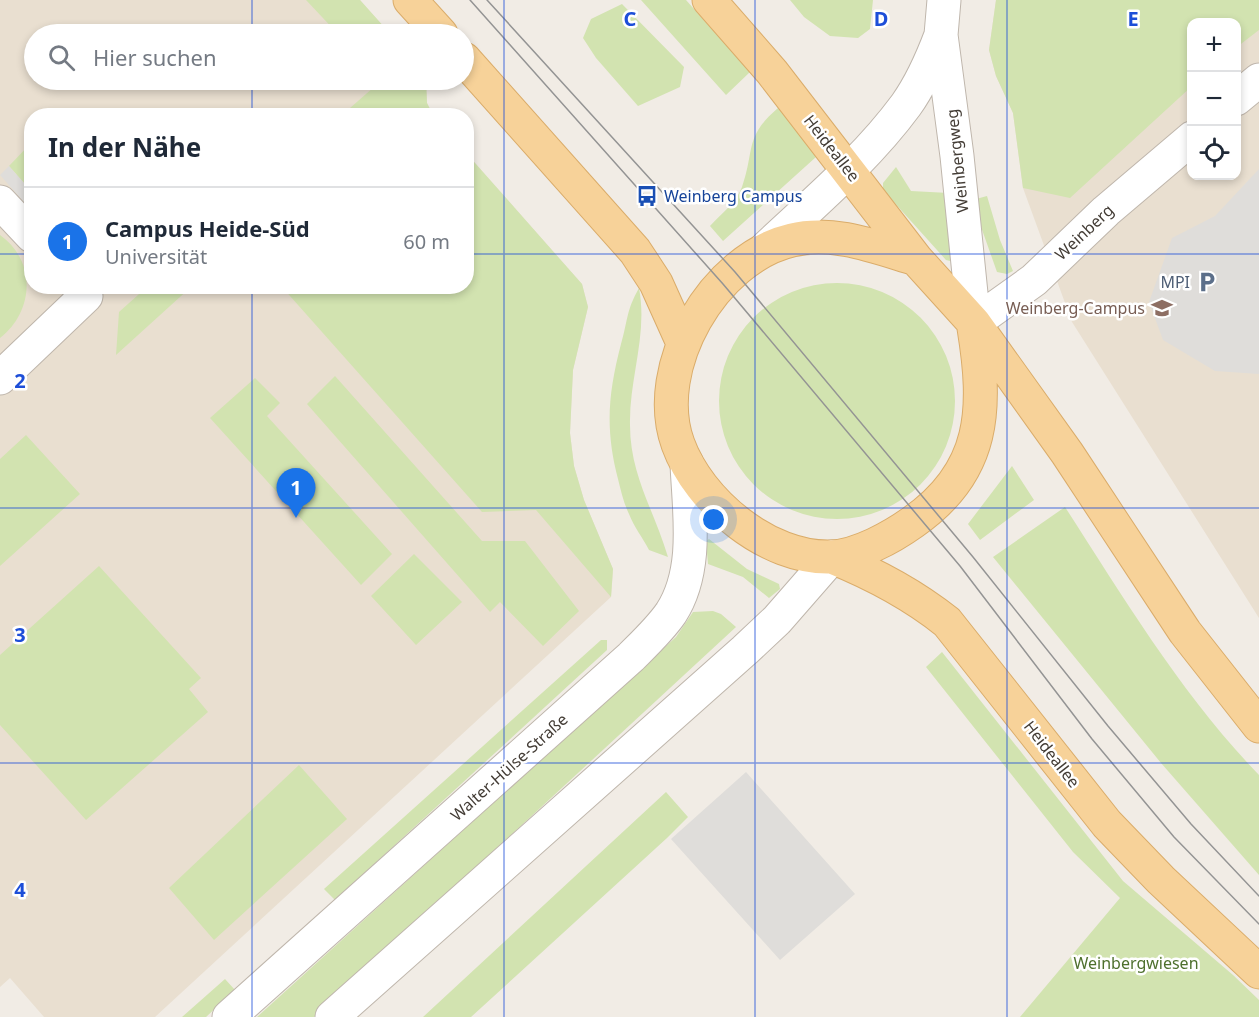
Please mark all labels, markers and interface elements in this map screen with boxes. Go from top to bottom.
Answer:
text: C [624,5,637,32]
text: D [874,5,888,32]
text: E [1127,5,1139,32]
map controls [1187,18,1241,180]
button: + [1187,18,1241,72]
search box [24,24,474,90]
icon: search [45,41,78,74]
text: Hier suchen [93,42,217,72]
button: − [1187,72,1241,126]
street label: Weinbergweg [941,108,973,214]
street label: Heideallee [799,110,865,186]
button: locate [1187,126,1241,180]
text: In der Nähe [48,129,201,165]
bus stop icon: Weinberg Campus [635,184,659,208]
place label: Weinberg Campus [664,185,802,207]
street label: Weinberg [1050,199,1118,265]
text: Campus Heide-Süd [105,213,310,243]
text: 1 [62,228,73,255]
text: 60 m [403,228,450,255]
text: Universität [105,243,207,270]
parking icon: MPI [1195,270,1219,294]
place label: MPI [1160,271,1190,293]
school or university icon: Weinberg-Campus [1150,296,1174,320]
place label: Weinberg-Campus [1006,297,1145,319]
text: 2 [14,367,26,394]
pin: 1 [276,468,316,518]
your location [699,505,728,534]
text: 3 [14,621,26,648]
street label: Walter-Hülse-Straße [446,708,572,826]
street label: Heideallee [1019,716,1085,792]
text: 4 [14,876,26,903]
park label: Weinbergwiesen [1073,952,1199,974]

